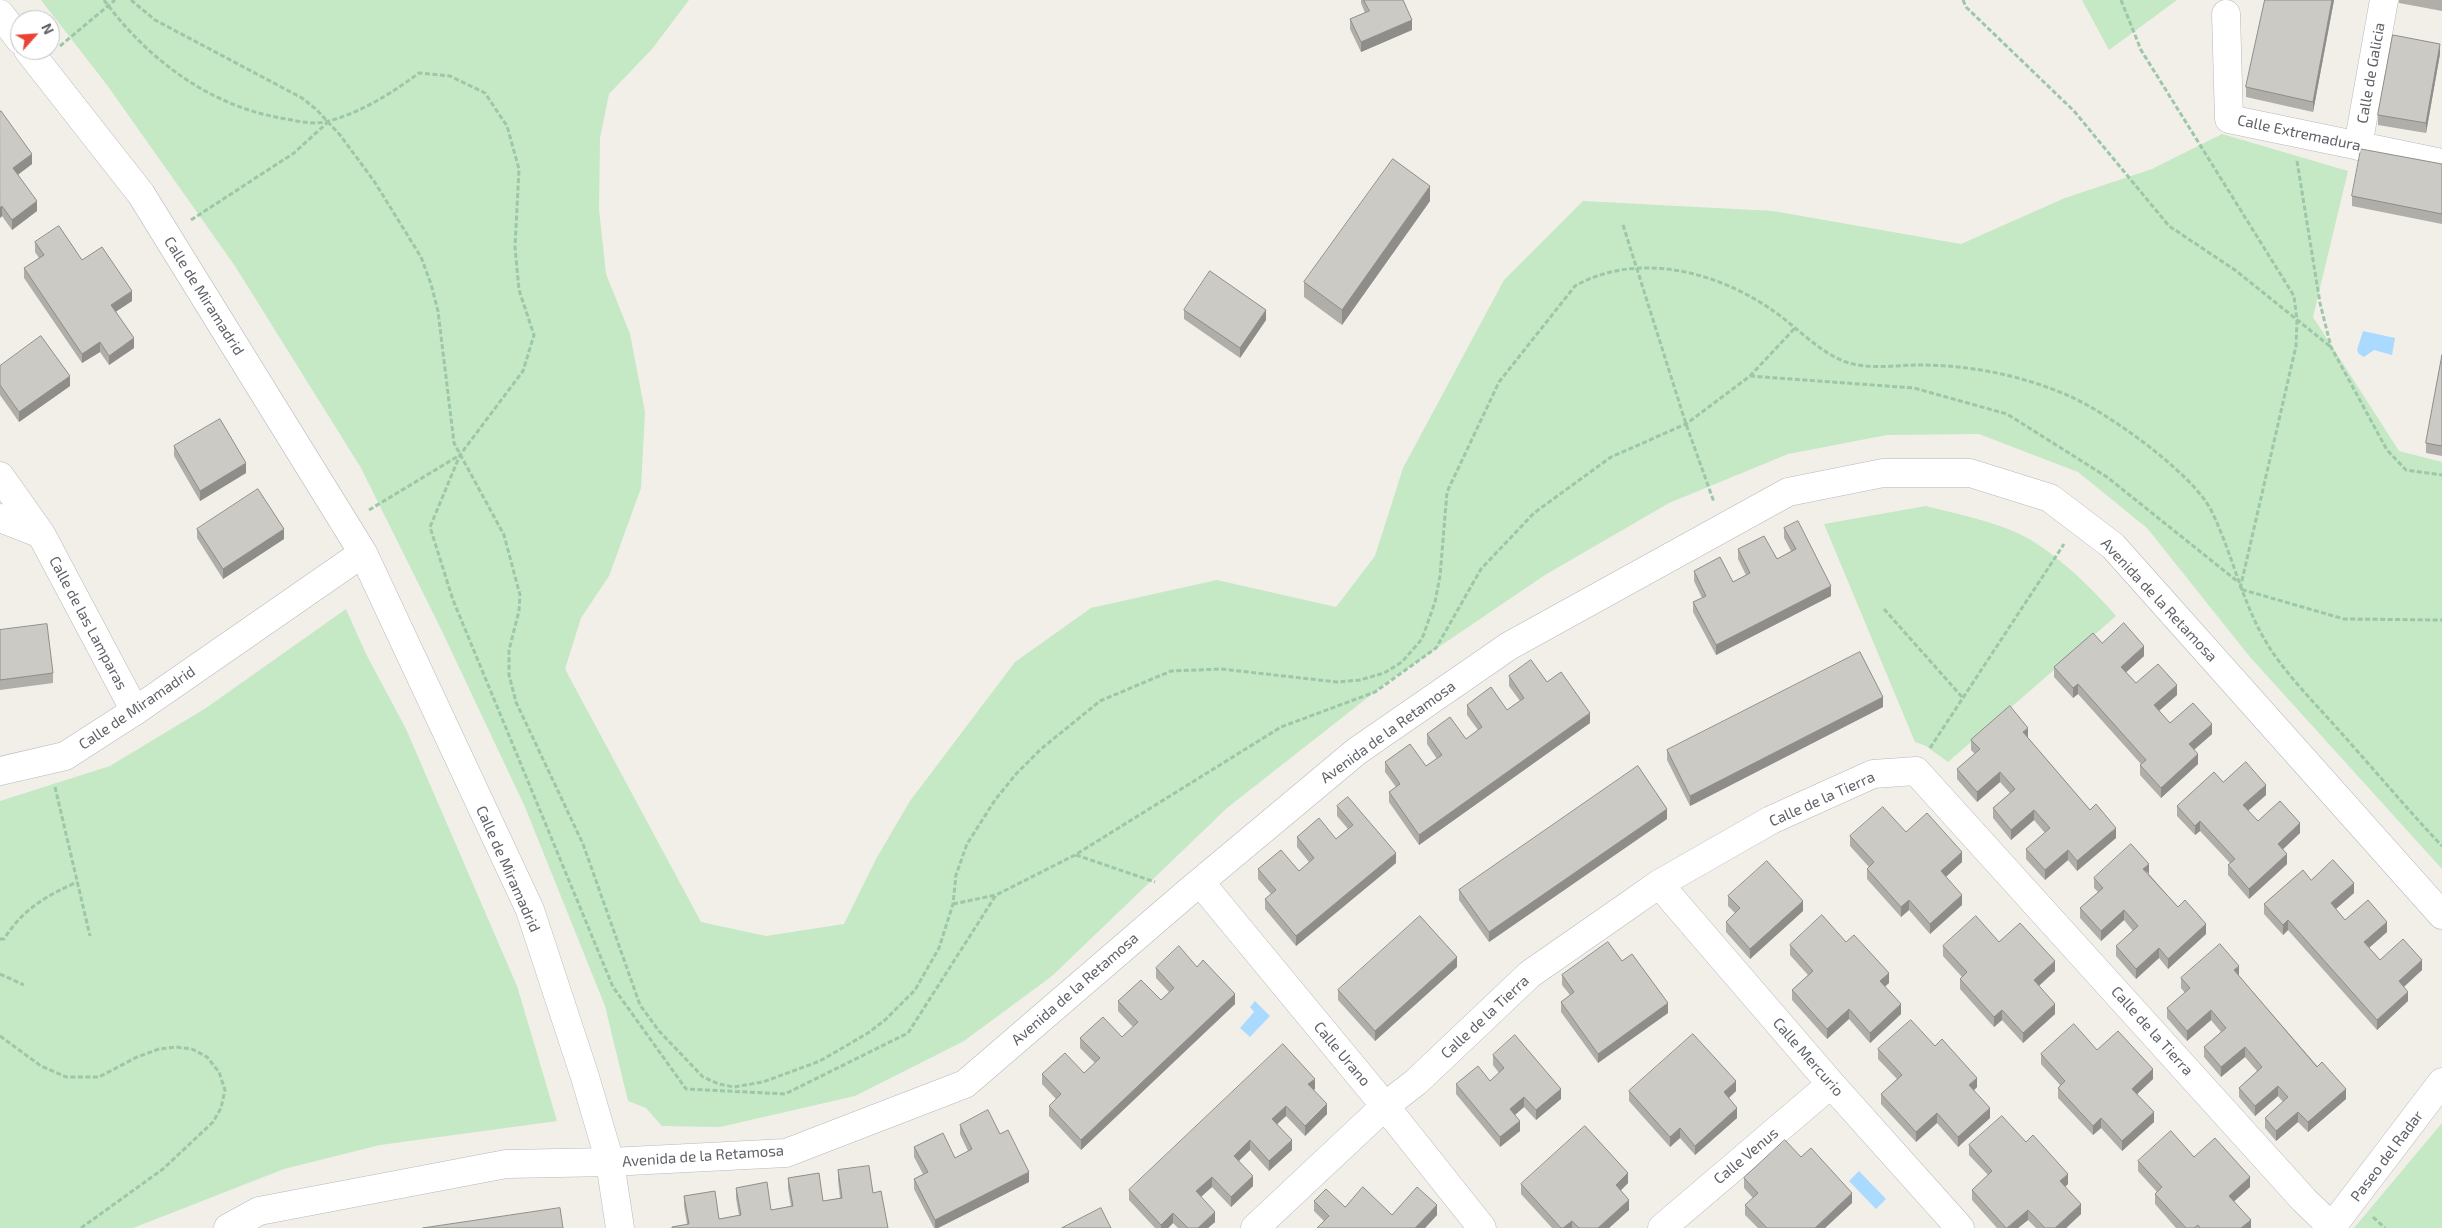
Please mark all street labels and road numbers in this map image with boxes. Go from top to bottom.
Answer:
street label: Calle de Galicia [2353,21,2389,125]
street label: Calle Extremadura [2236,111,2362,155]
street label: Calle de Miramadrid [160,233,248,359]
street label: Avenida de la Retamosa [2097,535,2221,665]
street label: Calle de las Lamparas [45,553,131,693]
street label: Calle de Miramadrid [75,662,199,754]
street label: Avenida de la Retamosa [1317,677,1459,787]
street label: Calle de la Tierra [1766,768,1878,830]
street label: Calle de Miramadrid [472,803,544,935]
street label: Avenida de la Retamosa [1008,929,1142,1049]
street label: Calle de la Tierra [1437,972,1533,1062]
street label: Calle de la Tierra [2107,983,2197,1079]
street label: Calle Mercurio [1769,1014,1847,1100]
street label: Calle Urano [1310,1018,1374,1090]
street label: Paseo del Radar [2347,1107,2427,1205]
street label: Calle Venus [1710,1124,1782,1188]
street label: Avenida de la Retamosa [621,1141,785,1171]

